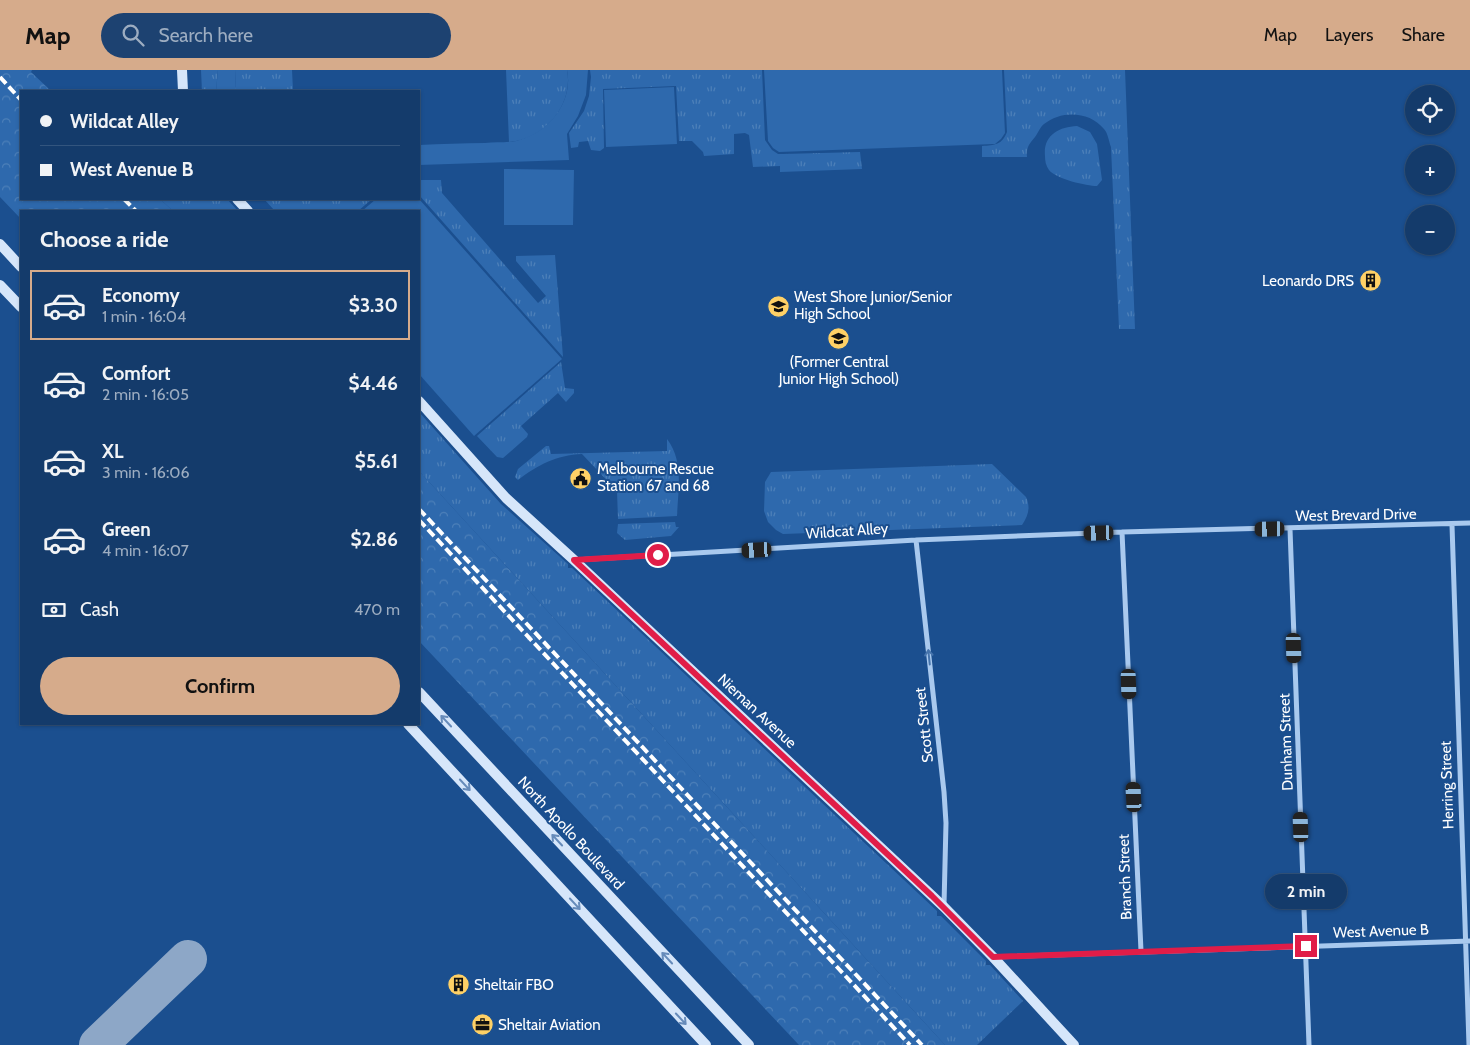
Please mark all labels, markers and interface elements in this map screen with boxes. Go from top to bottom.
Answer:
search box [101,13,451,58]
text: Map [25,21,71,50]
icon: search [119,21,147,49]
text: Search here [159,24,253,47]
text: Map [1264,24,1297,46]
text: Layers [1325,24,1374,46]
text: Share [1402,24,1445,46]
map controls [1405,85,1455,255]
button: locate [1405,85,1455,135]
text: Wildcat Alley [70,110,179,133]
button: + [1405,145,1455,195]
text: West Avenue B [70,158,193,181]
button: − [1405,205,1455,255]
text: Choose a ride [40,226,169,253]
building icon: Leonardo DRS [1358,269,1382,293]
place label: Leonardo DRS [1262,272,1354,290]
icon: car [42,283,87,328]
text: Economy [102,284,180,307]
place label: West Shore Junior/Senior High School [794,288,952,323]
text: $3.30 [349,294,398,317]
school or university icon: West Shore Junior/Senior High School [766,294,790,318]
text: 1 min · 16:04 [102,307,186,326]
school or university icon: (Former Central Junior High School) [827,327,851,351]
place label: (Former Central Junior High School) [778,353,899,388]
icon: car [42,361,87,406]
text: Comfort [102,362,171,385]
text: $4.46 [348,372,398,395]
text: 2 min · 16:05 [102,385,189,404]
icon: car [42,439,87,484]
text: XL [102,440,123,463]
text: $5.61 [355,450,398,473]
place label: Melbourne Rescue Station 67 and 68 [597,460,714,495]
text: 3 min · 16:06 [102,463,190,482]
public building icon: Melbourne Rescue Station 67 and 68 [569,466,593,490]
street label: West Brevard Drive [1295,505,1417,525]
icon: car [42,517,87,562]
text: Green [102,518,151,541]
street label: Wildcat Alley [805,519,889,543]
car [1254,521,1285,537]
car [1083,525,1114,541]
text: $2.86 [351,528,398,551]
text: 4 min · 16:07 [102,541,189,560]
car [741,542,772,558]
route start [647,544,669,566]
icon: cash [40,596,68,624]
text: Cash [80,598,119,621]
text: 470 m [354,600,400,619]
car [1285,633,1302,663]
one-way arrow [924,649,934,665]
button: Confirm [40,657,400,715]
car [1120,669,1137,699]
street label: Nieman Avenue [714,670,800,752]
street label: Scott Street [911,686,937,764]
street label: Dunham Street [1275,693,1297,791]
one-way arrow [440,714,452,727]
street label: Herring Street [1436,740,1458,830]
street label: North Apollo Boulevard [514,773,628,893]
one-way arrow [459,779,471,792]
car [1125,782,1142,812]
car [1292,812,1309,842]
one-way arrow [551,833,563,846]
street label: Branch Street [1115,834,1135,920]
callout: 2 min [1265,874,1347,908]
text: 2 min [1287,882,1325,901]
one-way arrow [569,898,581,911]
street label: West Avenue B [1333,920,1429,942]
route end [1295,935,1317,957]
one-way arrow [662,952,673,965]
building icon: Sheltair FBO [446,973,470,997]
place label: Sheltair FBO [474,976,554,994]
one-way arrow [675,1012,687,1025]
office icon: Sheltair Aviation [470,1013,494,1037]
place label: Sheltair Aviation [498,1016,601,1034]

